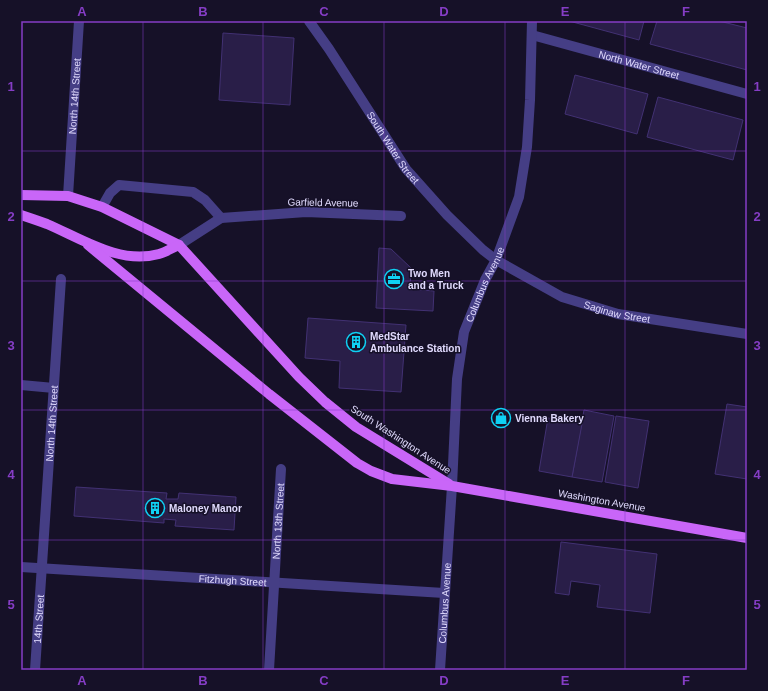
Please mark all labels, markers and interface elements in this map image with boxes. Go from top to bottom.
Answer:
text: A [77,4,87,19]
text: B [198,4,208,19]
text: C [319,4,329,19]
text: D [439,4,449,19]
text: E [561,4,570,19]
text: F [682,4,690,19]
street label: North Water Street [597,49,681,81]
street label: North 14th Street [67,58,83,135]
text: 1 [7,79,15,94]
text: 1 [753,79,761,94]
street label: South Water Street [365,110,421,186]
street label: Garfield Avenue [287,196,359,209]
text: 2 [7,209,15,224]
text: 2 [753,209,761,224]
street label: Columbus Avenue [464,245,506,324]
office icon: Two Men and a Truck [383,268,405,290]
place label: Two Men and a Truck [408,268,464,291]
street label: Saginaw Street [582,299,651,325]
building icon: MedStar Ambulance Station [345,331,367,353]
place label: MedStar Ambulance Station [370,331,461,354]
text: 3 [7,338,15,353]
text: 3 [753,338,761,353]
street label: North 14th Street [44,385,60,462]
street label: South Washington Avenue [349,403,453,476]
shop icon: Vienna Bakery [490,407,512,429]
place label: Vienna Bakery [515,413,584,424]
text: 4 [7,467,15,482]
text: 4 [753,467,761,482]
street label: North 13th Street [271,483,286,560]
street label: Washington Avenue [557,487,647,514]
building icon: Maloney Manor [144,497,166,519]
place label: Maloney Manor [169,503,242,514]
street label: Columbus Avenue [437,562,453,644]
street label: Fitzhugh Street [198,573,267,588]
street label: 14th Street [32,594,46,644]
text: 5 [7,597,15,612]
text: 5 [753,597,761,612]
text: A [77,673,87,688]
text: B [198,673,208,688]
text: C [319,673,329,688]
text: D [439,673,449,688]
text: E [561,673,570,688]
text: F [682,673,690,688]

